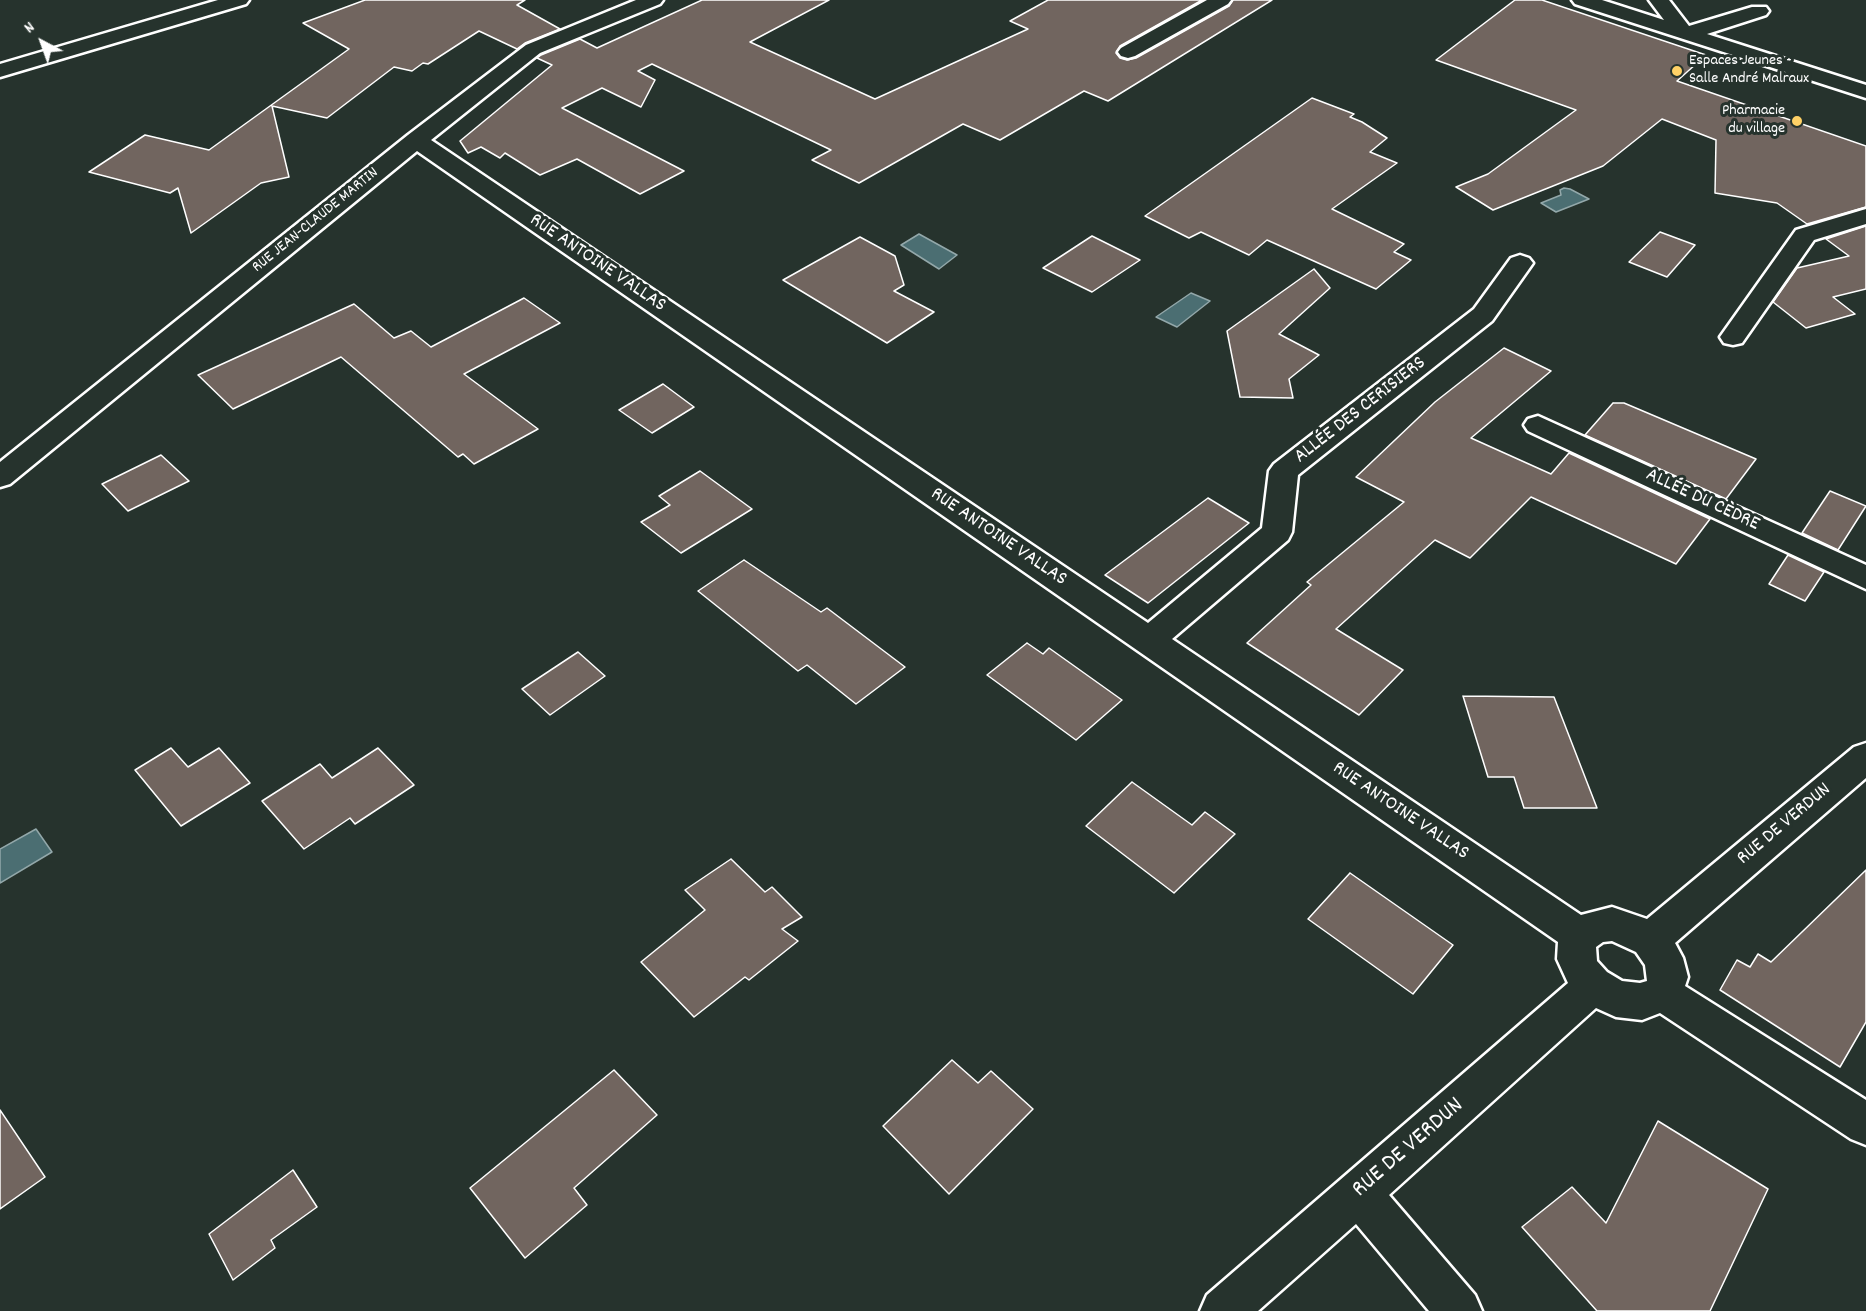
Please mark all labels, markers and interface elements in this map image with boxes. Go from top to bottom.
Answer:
north arrow [12,12,72,72]
text: N [19,17,40,39]
place label: Espaces Jeunes - Salle André Malraux [1689,52,1809,90]
marker: Espaces Jeunes - Salle André Malraux [1670,64,1684,78]
place label: Pharmacie du village [1722,102,1785,140]
marker: Pharmacie du village [1790,114,1804,128]
street label: RUE JEAN-CLAUDE MARTIN [249,164,383,278]
street label: RUE ANTOINE VALLAS [524,209,670,319]
street label: ALLÉE DES CERISIERS [1290,352,1432,470]
street label: ALLÉE DU CÈDRE [1641,464,1763,538]
street label: RUE ANTOINE VALLAS [925,483,1071,593]
street label: RUE ANTOINE VALLAS [1327,757,1473,867]
street label: RUE DE VERDUN [1733,779,1837,871]
street label: RUE DE VERDUN [1347,1093,1471,1205]

